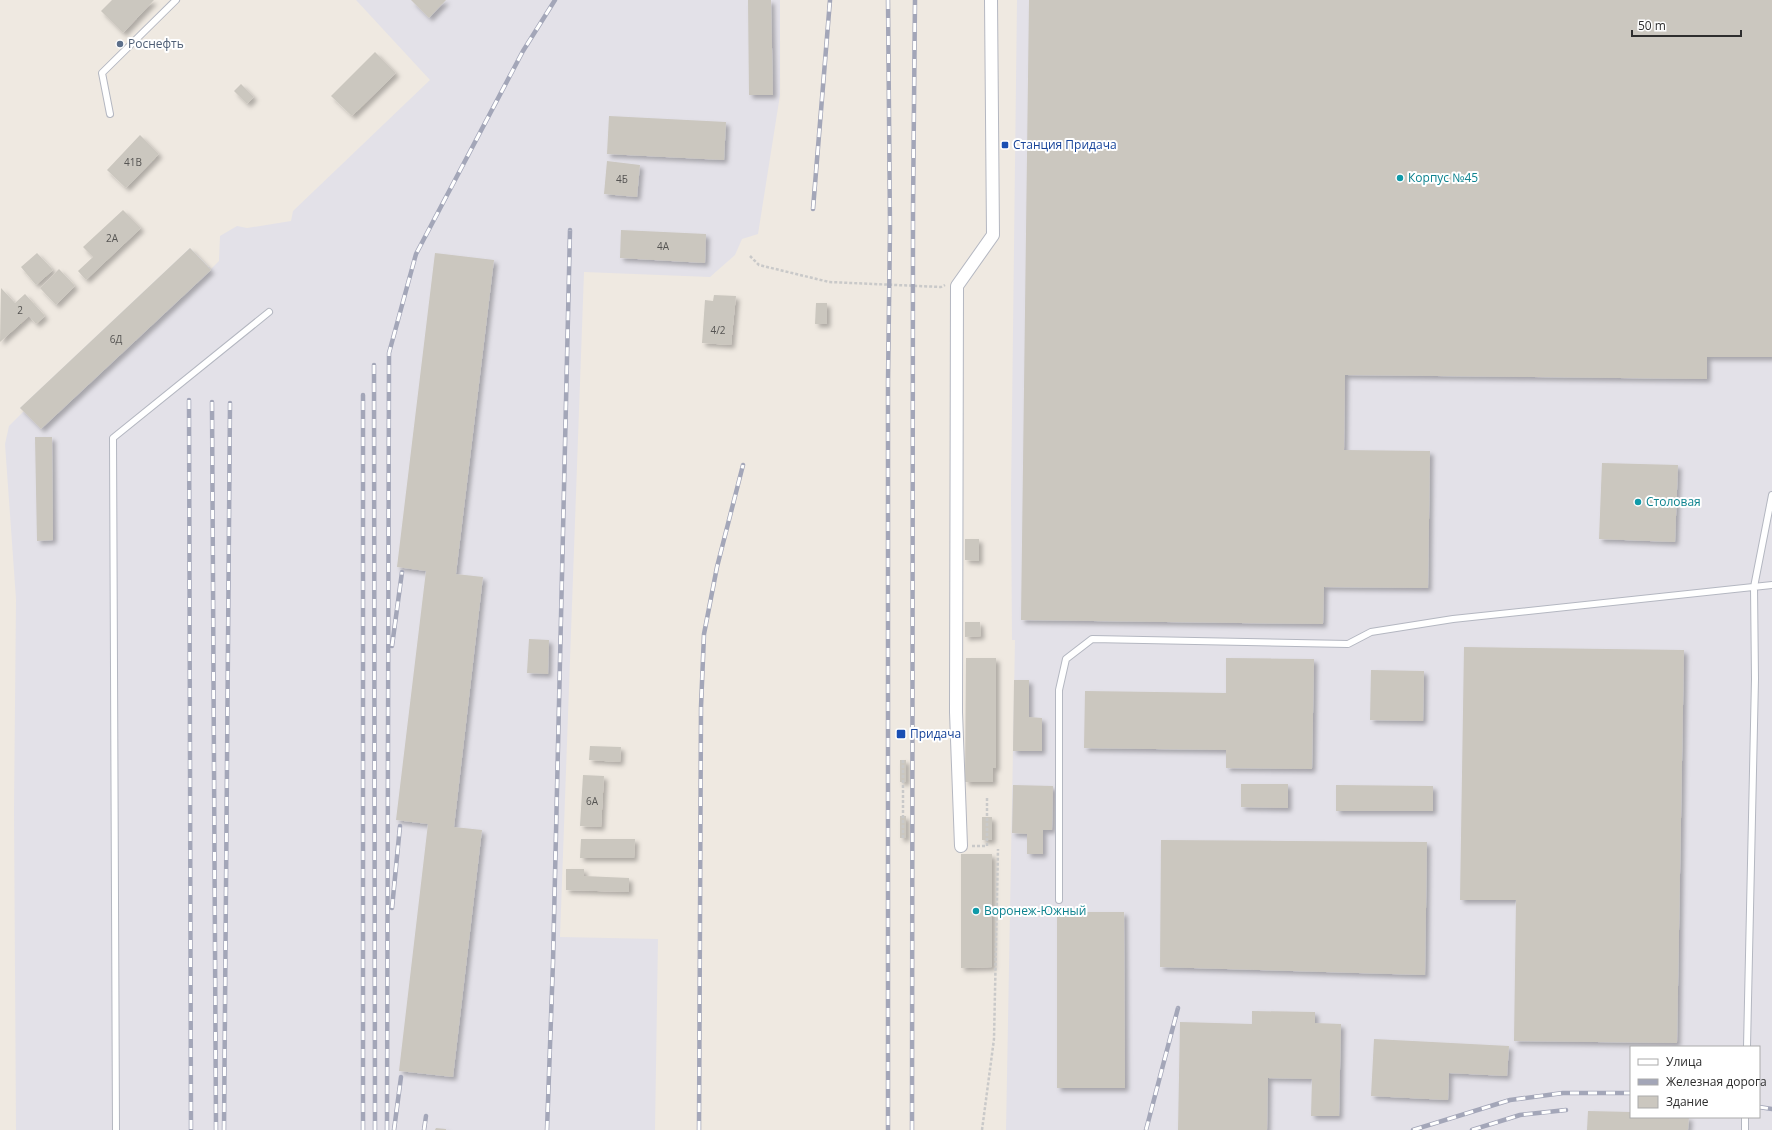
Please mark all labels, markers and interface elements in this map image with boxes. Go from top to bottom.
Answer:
scale bar [1632,12,1741,38]
text: 50 m [1638,17,1666,34]
place label: Роснефть [128,35,184,52]
marker: Роснефть [115,39,125,49]
place label: Станция Придача [1013,136,1117,153]
marker: Станция Придача [1000,140,1010,150]
house number: 41В [124,155,142,169]
place label: Корпус №45 [1408,169,1478,186]
house number: 4Б [616,172,628,186]
marker: Корпус №45 [1395,173,1405,183]
house number: 2А [106,231,119,245]
house number: 4А [657,239,670,253]
house number: 2 [17,303,23,317]
house number: 4/2 [710,323,726,337]
house number: 6Д [110,332,122,346]
place label: Столовая [1646,493,1701,510]
marker: Столовая [1633,497,1643,507]
place label: Придача [910,725,961,742]
marker: Придача [895,728,907,740]
house number: 6А [586,794,599,808]
place label: Воронеж-Южный [984,902,1086,919]
marker: Воронеж-Южный [971,906,981,916]
legend [1630,1046,1760,1118]
text: Улица [1666,1053,1702,1070]
text: Железная дорога [1666,1073,1767,1090]
text: Здание [1666,1093,1709,1110]

